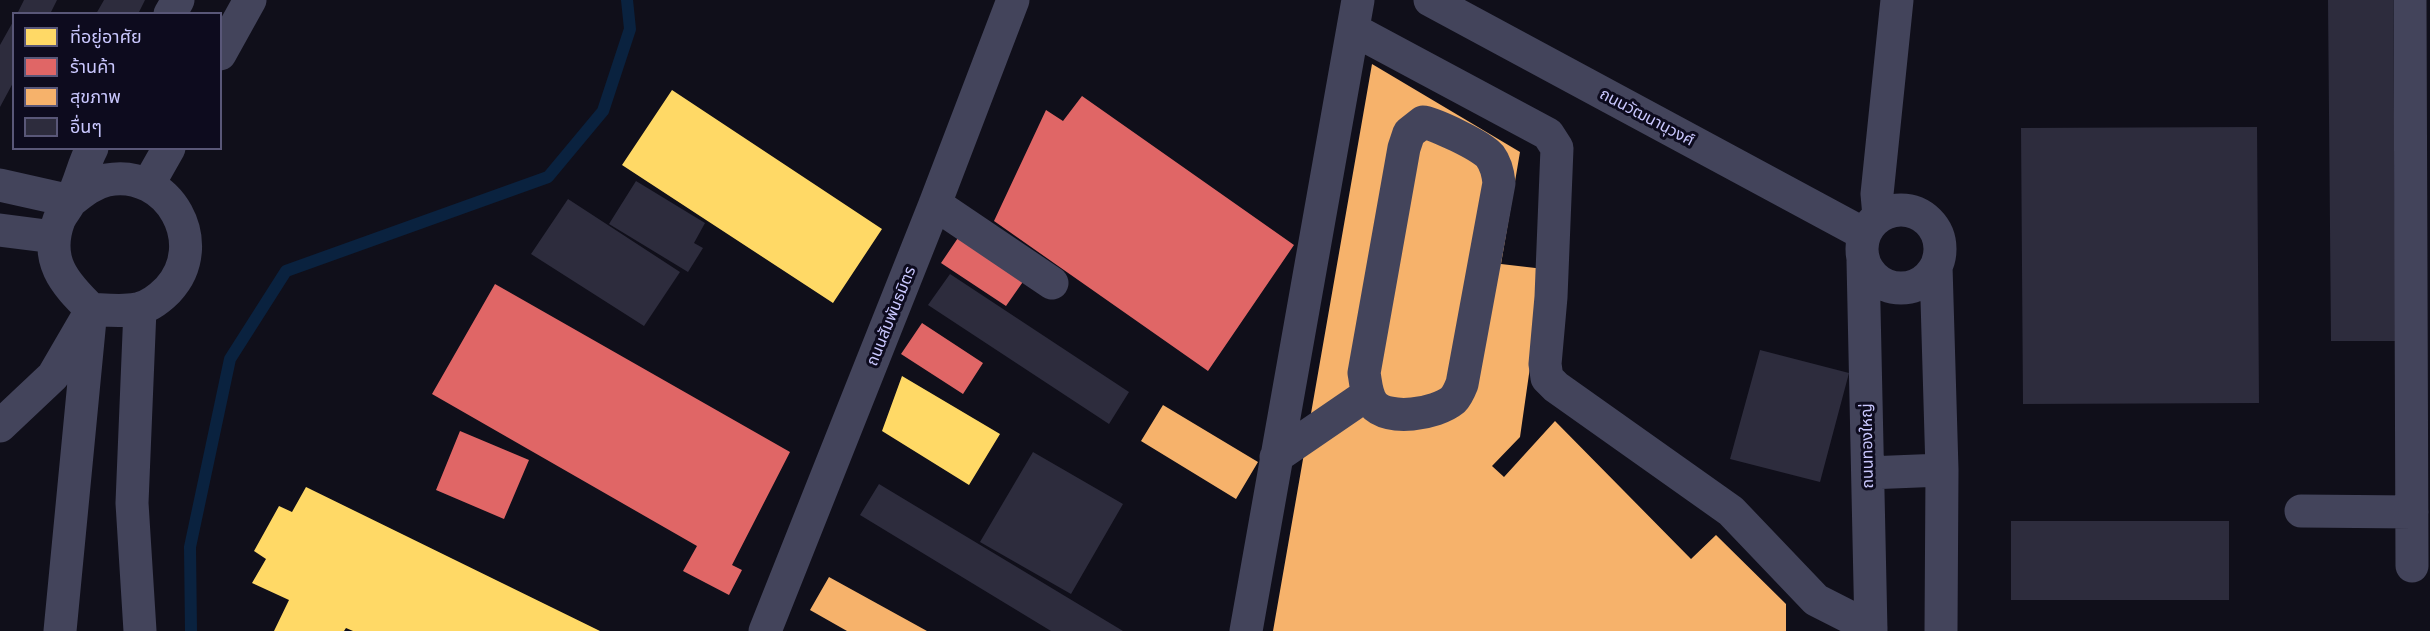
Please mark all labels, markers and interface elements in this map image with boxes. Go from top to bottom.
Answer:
legend [12,12,222,150]
text: ที่อยู่อาศัย [70,26,142,46]
text: ร้านค้า [70,56,116,76]
street label: ถนนวัฒนานุวงศ์ [1596,84,1698,150]
text: สุขภาพ [70,86,121,106]
text: อื่นๆ [70,116,102,136]
street label: ถนนสัมพันธมิตร [862,263,920,369]
street label: ถนนทองใหญ่ [1857,403,1877,489]

